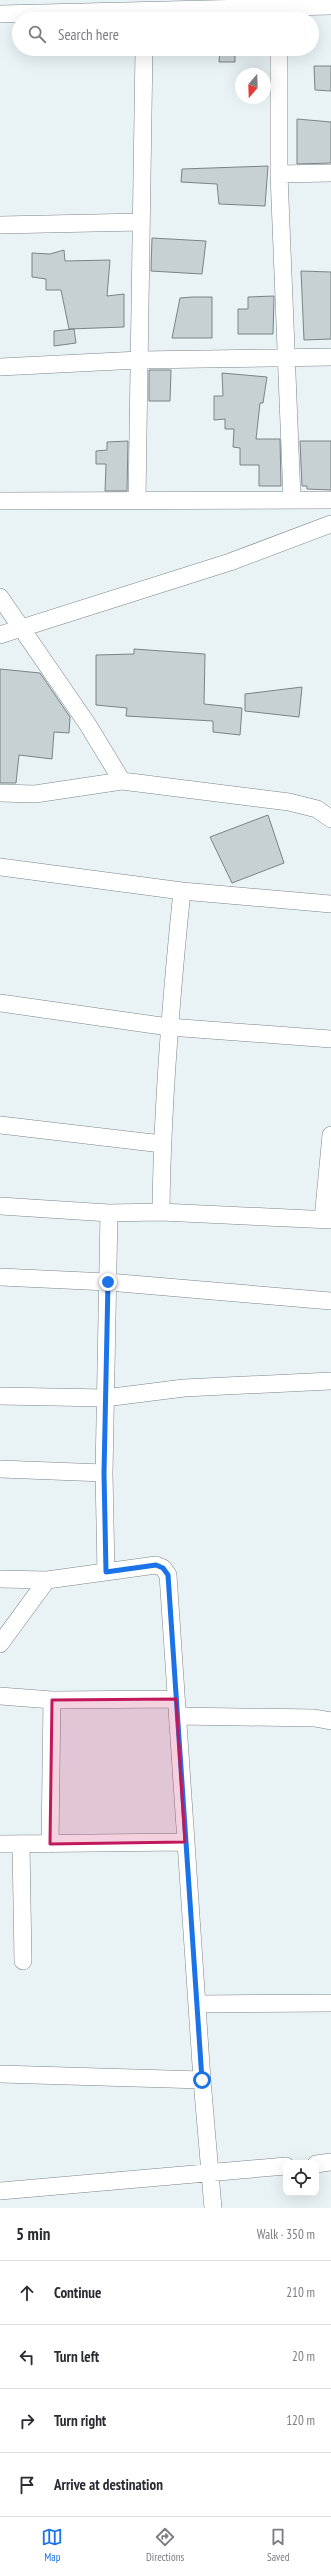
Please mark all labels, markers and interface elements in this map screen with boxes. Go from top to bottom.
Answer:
search box [12,12,319,56]
icon: search [26,23,48,45]
text: Search here [58,25,119,44]
north arrow [235,68,271,104]
route end [99,1273,117,1291]
route start [193,2071,211,2089]
map controls [283,2160,319,2196]
button: locate [283,2160,319,2196]
text: 5 min [16,2223,50,2245]
text: Walk · 350 m [257,2226,315,2243]
icon: ahead [16,2282,38,2304]
text: Continue [54,2283,101,2302]
text: 210 m [286,2284,315,2301]
icon: left [16,2346,38,2368]
text: Turn left [54,2347,99,2366]
text: 20 m [292,2348,315,2365]
icon: right [16,2410,38,2432]
text: Turn right [54,2411,106,2430]
text: 120 m [286,2412,315,2429]
icon: arrive [16,2474,38,2496]
text: Arrive at destination [54,2475,163,2494]
tab: Map [41,2526,63,2564]
tab: Directions [146,2526,184,2564]
tab: Saved [267,2526,290,2564]

